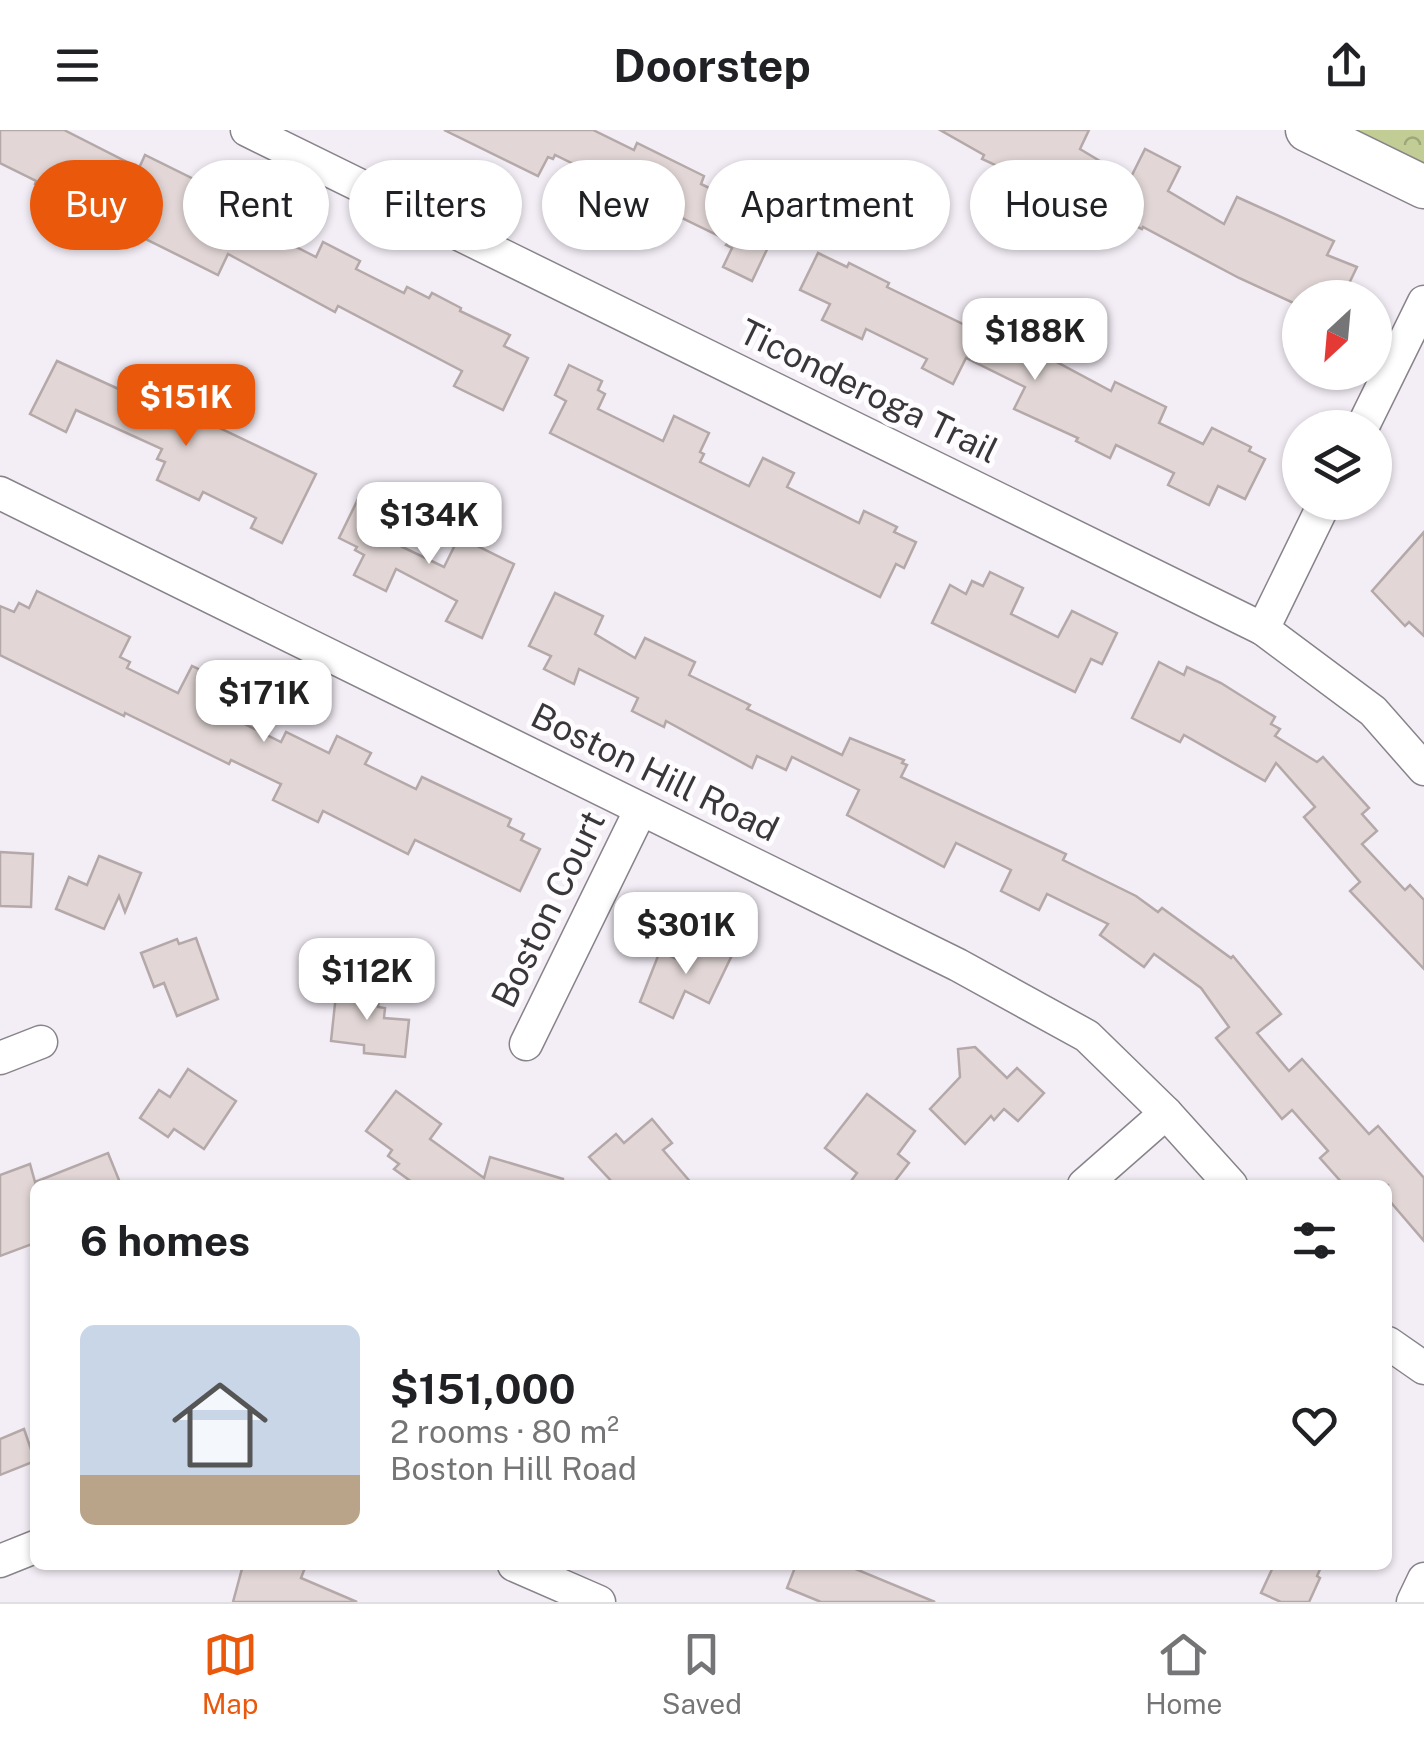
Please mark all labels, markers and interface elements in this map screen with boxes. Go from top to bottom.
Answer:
icon: menu [50,38,105,93]
icon: share [1319,38,1374,93]
text: Doorstep [613,39,811,92]
chip: Buy [30,160,163,250]
chip: Rent [183,160,329,250]
chip: Filters [349,160,522,250]
chip: New [542,160,685,250]
chip: Apartment [705,160,950,250]
chip: House [970,160,1144,250]
north arrow [1282,280,1392,390]
map controls [1282,280,1392,520]
pin: $188K [965,298,1105,383]
street label: Ticonderoga Trail [733,311,1005,471]
text: $188K [984,312,1086,349]
pin: $151K [116,364,256,449]
text: $151K [139,378,233,415]
button: layers [1282,410,1392,520]
pin: $134K [359,482,499,567]
text: $134K [379,496,479,533]
pin: $171K [194,660,334,745]
text: $171K [218,674,310,711]
street label: Boston Hill Road [525,694,785,850]
street label: Boston Court [483,804,613,1014]
pin: $301K [616,892,756,977]
text: $301K [636,906,736,943]
pin: $112K [297,938,437,1023]
text: $112K [321,952,413,989]
icon: filters [1287,1213,1342,1268]
text: 6 homes [80,1216,250,1265]
text: $151,000 [390,1364,575,1413]
icon: home [160,1365,280,1485]
icon: heart [1287,1398,1342,1453]
text: 2 rooms · 80 m² [390,1413,619,1450]
text: Boston Hill Road [390,1450,637,1487]
tab: Map [202,1627,259,1720]
tab: Saved [662,1627,742,1720]
tab: Home [1145,1627,1222,1720]

